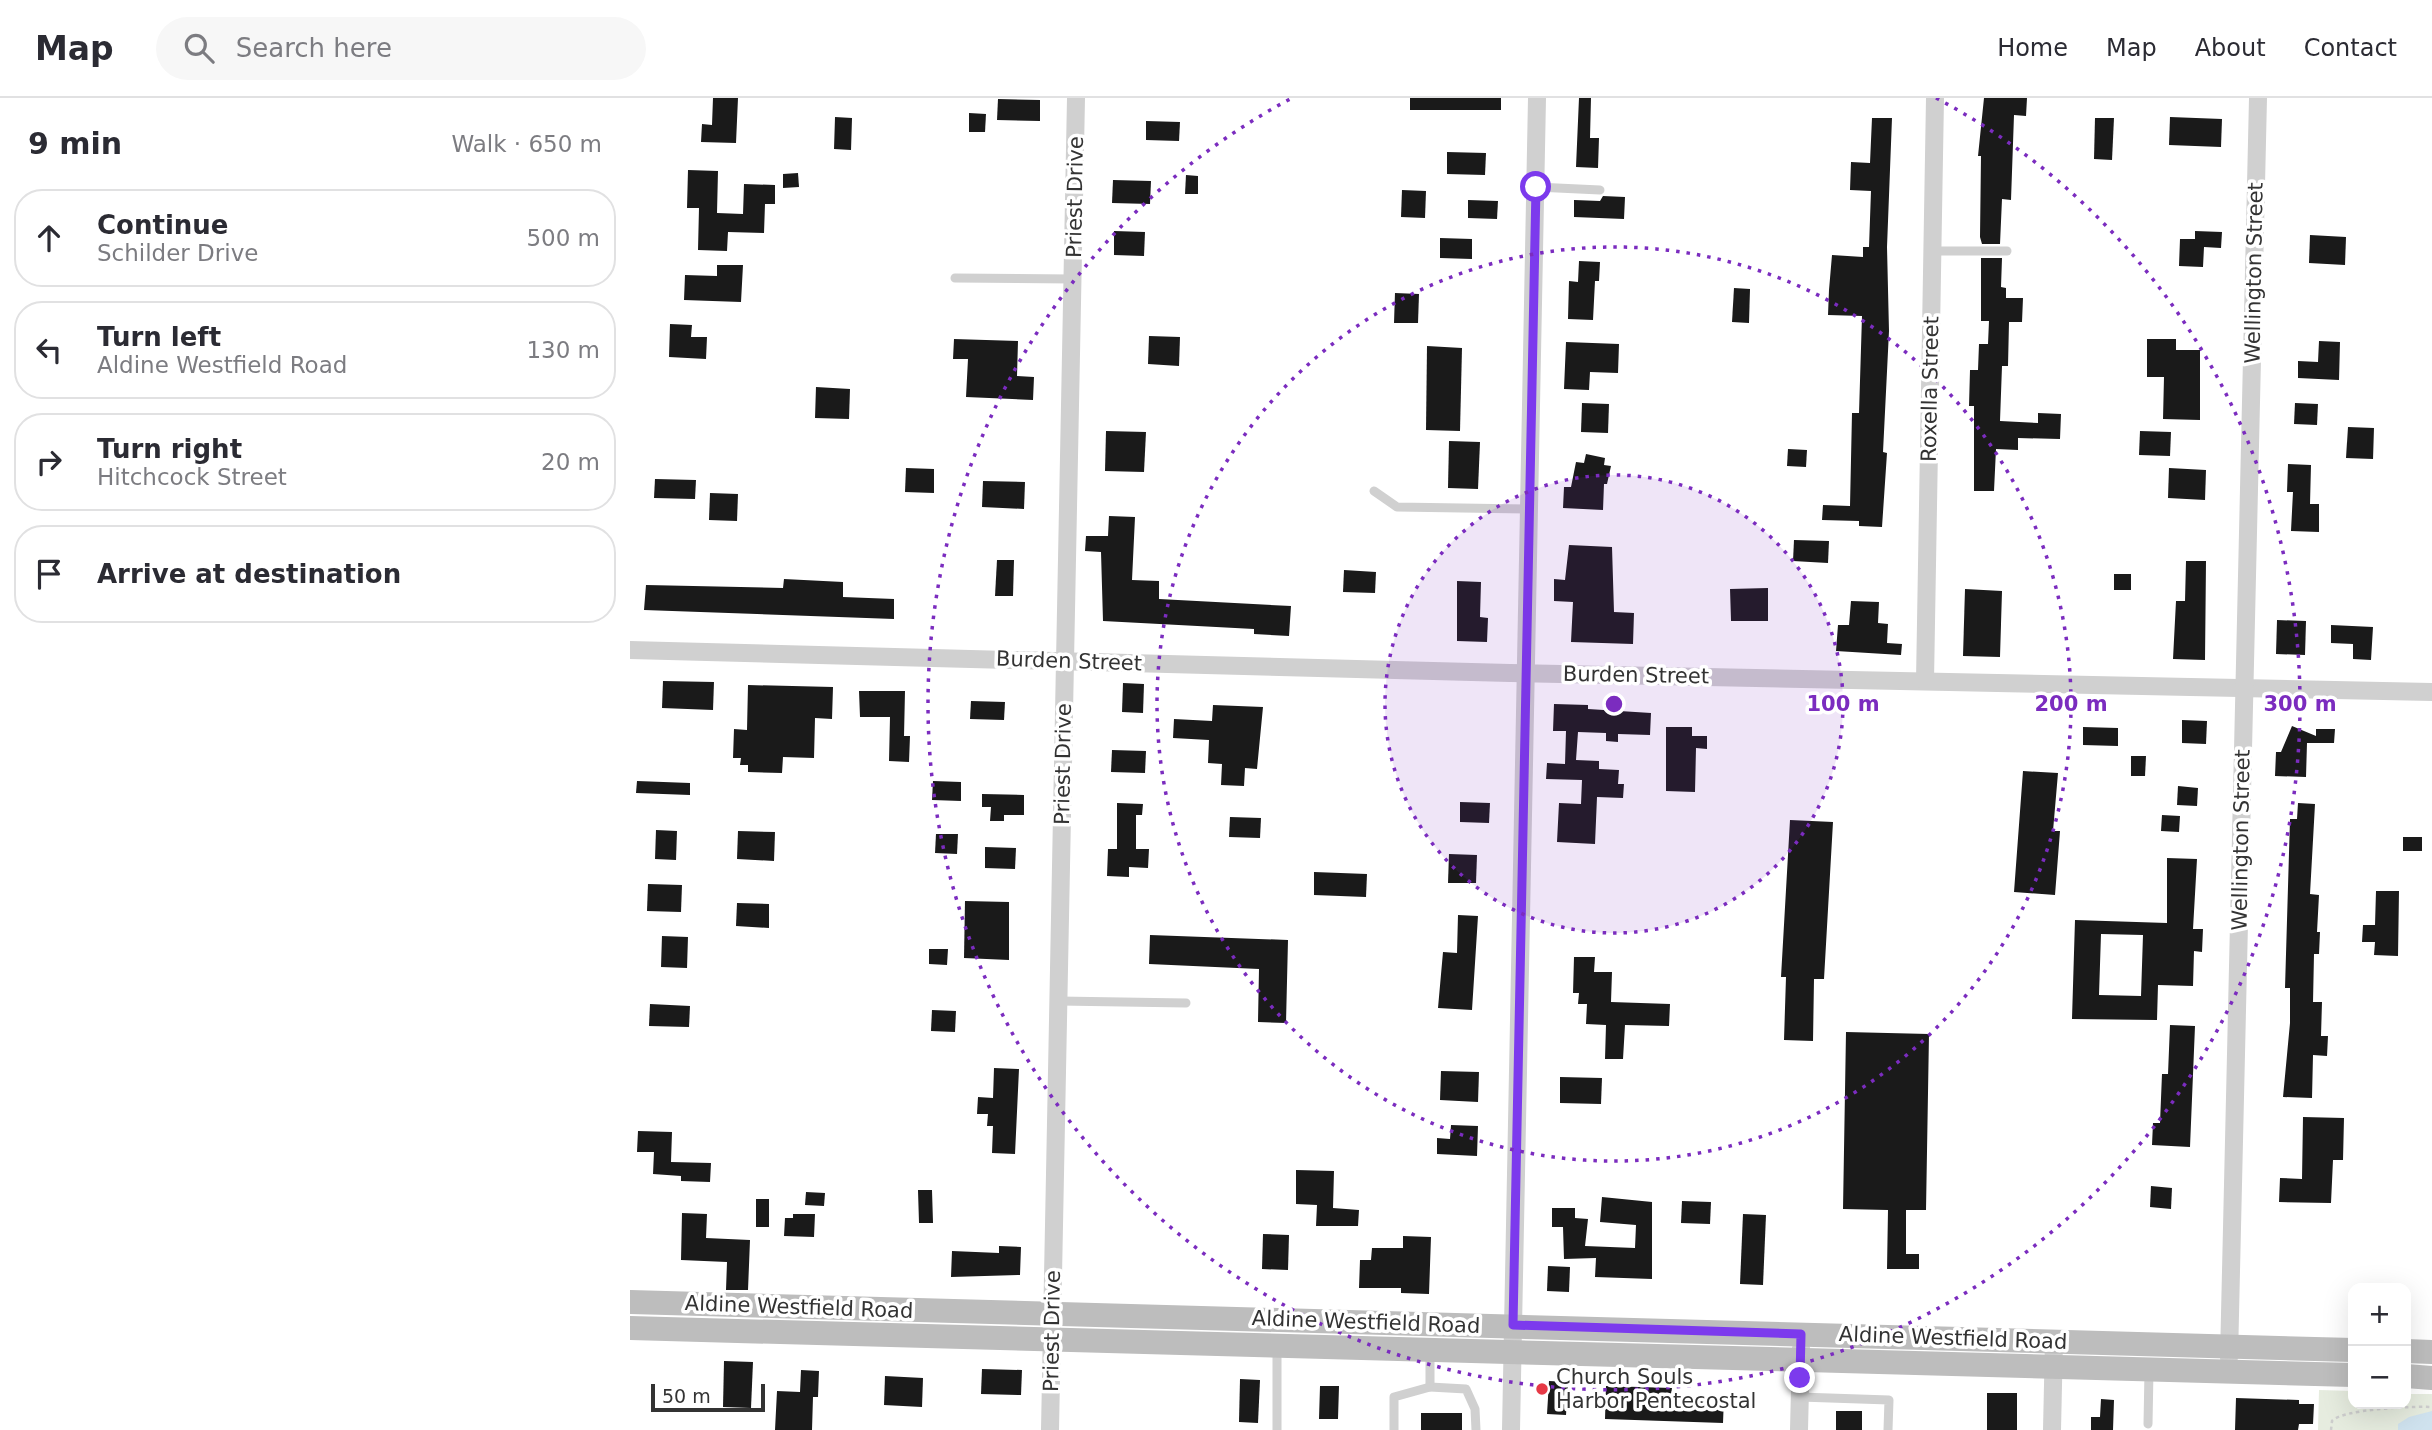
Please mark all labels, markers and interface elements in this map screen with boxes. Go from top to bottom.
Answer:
search box [156,17,646,80]
text: Map [35,29,114,68]
icon: search [180,29,218,67]
text: Search here [236,33,392,63]
text: Home [1997,34,2068,62]
text: Map [2106,34,2157,62]
text: About [2195,34,2266,62]
text: Contact [2304,34,2397,62]
text: 9 min [28,126,122,161]
text: Walk · 650 m [451,131,602,157]
street label: Priest Drive [1062,136,1088,258]
route start [1520,171,1551,202]
street label: Wellington Street [2240,182,2268,364]
text: Continue [97,210,228,240]
icon: ahead [30,219,68,257]
text: 500 m [526,225,600,251]
text: Schilder Drive [97,240,258,266]
street label: Roxella Street [1917,316,1943,462]
text: Turn left [97,322,221,352]
icon: left [30,331,68,369]
text: 130 m [526,337,600,363]
text: Aldine Westfield Road [97,352,347,378]
text: Turn right [97,434,242,464]
icon: right [30,443,68,481]
text: 20 m [541,449,600,475]
text: Hitchcock Street [97,464,287,490]
icon: arrive [30,555,68,593]
text: Arrive at destination [97,559,401,589]
street label: Burden Street [996,646,1142,676]
street label: Burden Street [1563,662,1709,688]
centre of rings [1602,692,1626,716]
text: 100 m [1806,692,1880,716]
text: 200 m [2034,692,2108,716]
text: 300 m [2263,692,2337,716]
street label: Priest Drive [1050,703,1076,825]
street label: Wellington Street [2227,749,2255,931]
street label: Priest Drive [1039,1270,1065,1392]
map controls [2348,1283,2411,1409]
button: + [2348,1283,2411,1346]
street label: Aldine Westfield Road [684,1291,914,1323]
street label: Aldine Westfield Road [1251,1306,1481,1338]
street label: Aldine Westfield Road [1838,1322,2068,1354]
button: − [2348,1346,2411,1409]
route end [1784,1362,1815,1393]
place label: Church Souls Harbor Pentecostal [1556,1365,1756,1413]
scale bar [651,1381,765,1413]
marker: Church Souls Harbor Pentecostal [1534,1381,1550,1397]
text: 50 m [662,1385,711,1407]

